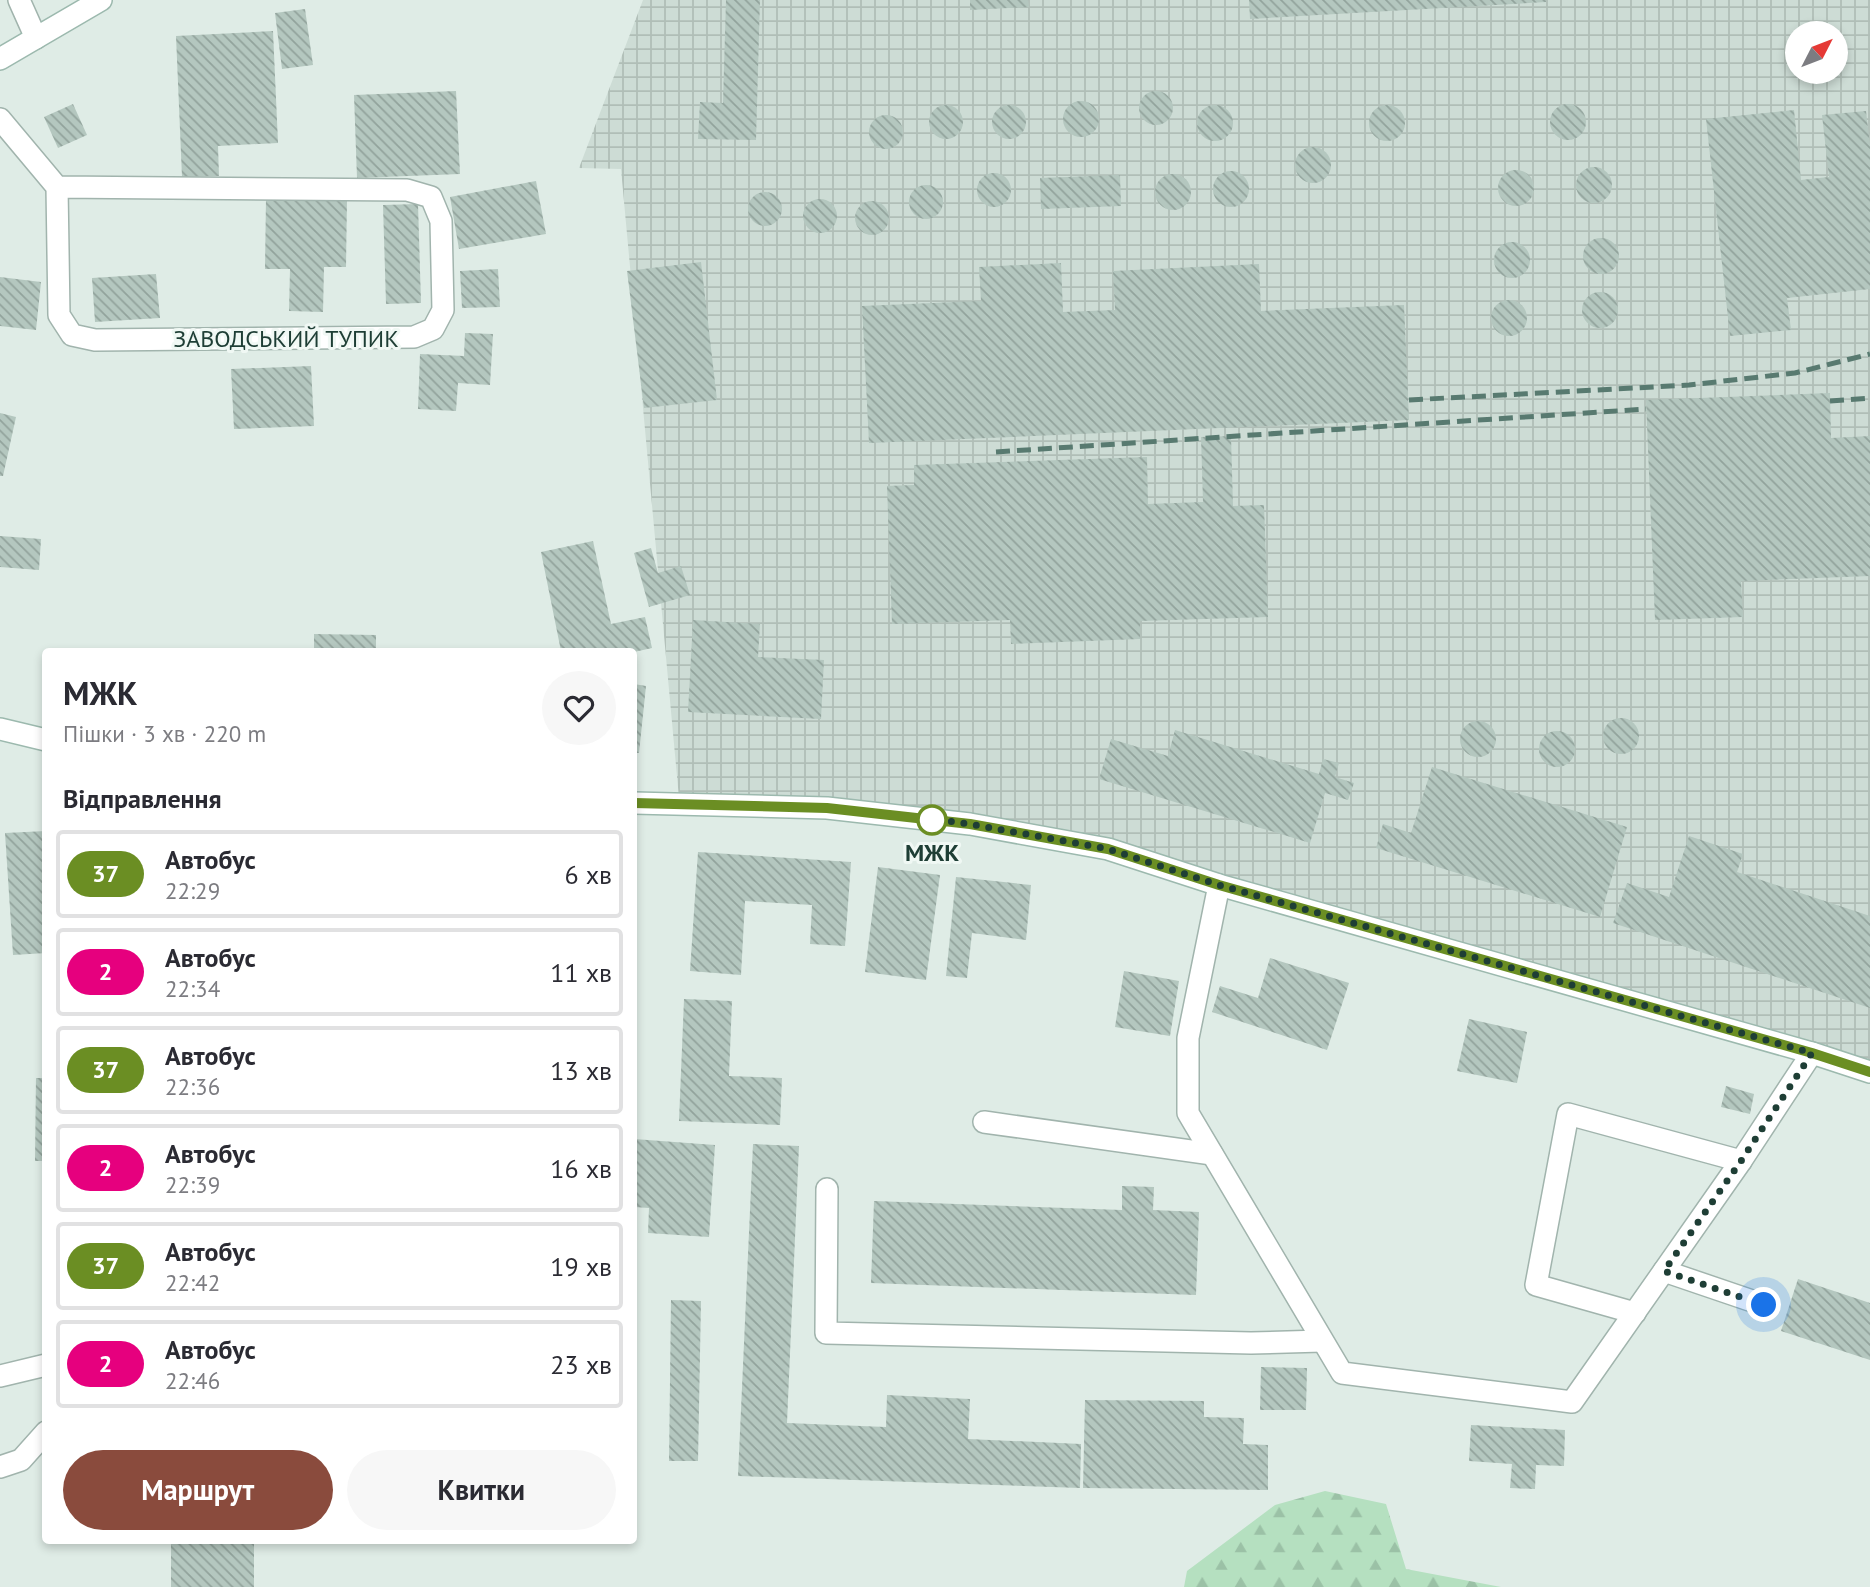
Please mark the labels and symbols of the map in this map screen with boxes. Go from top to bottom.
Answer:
north arrow [1785,21,1848,84]
street label: ЗАВОДСЬКИЙ ТУПИК [173,323,399,354]
marker: МЖК [917,805,947,835]
place label: МЖК [905,837,959,868]
your location [1746,1287,1781,1322]

